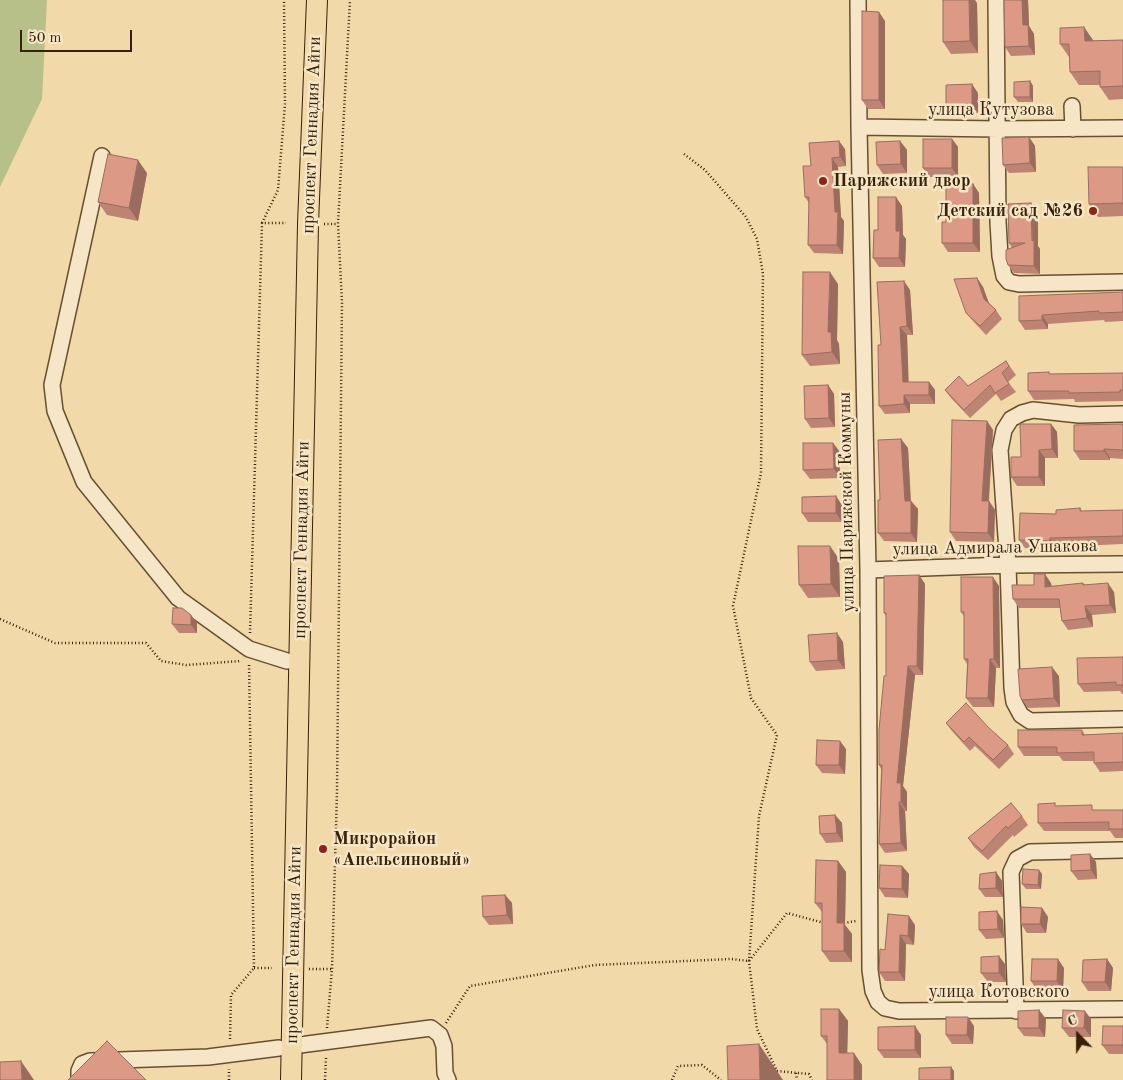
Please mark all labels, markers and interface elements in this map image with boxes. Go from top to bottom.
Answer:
scale bar [22,20,135,52]
text: 50 m [28,31,62,46]
street label: проспект Геннадия Айги [298,36,326,234]
street label: улица Кутузова [928,99,1054,121]
place label: Парижский двор [833,170,971,192]
marker: Парижский двор [817,175,829,187]
place label: Детский сад №26 [937,200,1083,222]
marker: Детский сад №26 [1087,205,1099,217]
street label: улица Парижской Коммуны [834,391,860,613]
street label: проспект Геннадия Айги [289,441,315,639]
street label: улица Адмирала Ушакова [892,535,1098,561]
place label: Микрорайон «Апельсиновый» [333,828,470,871]
marker: Микрорайон «Апельсиновый» [317,843,329,855]
street label: проспект Геннадия Айги [281,846,307,1044]
street label: улица Котовского [929,981,1069,1003]
north arrow [1053,1010,1103,1060]
text: С [1065,1013,1079,1029]

